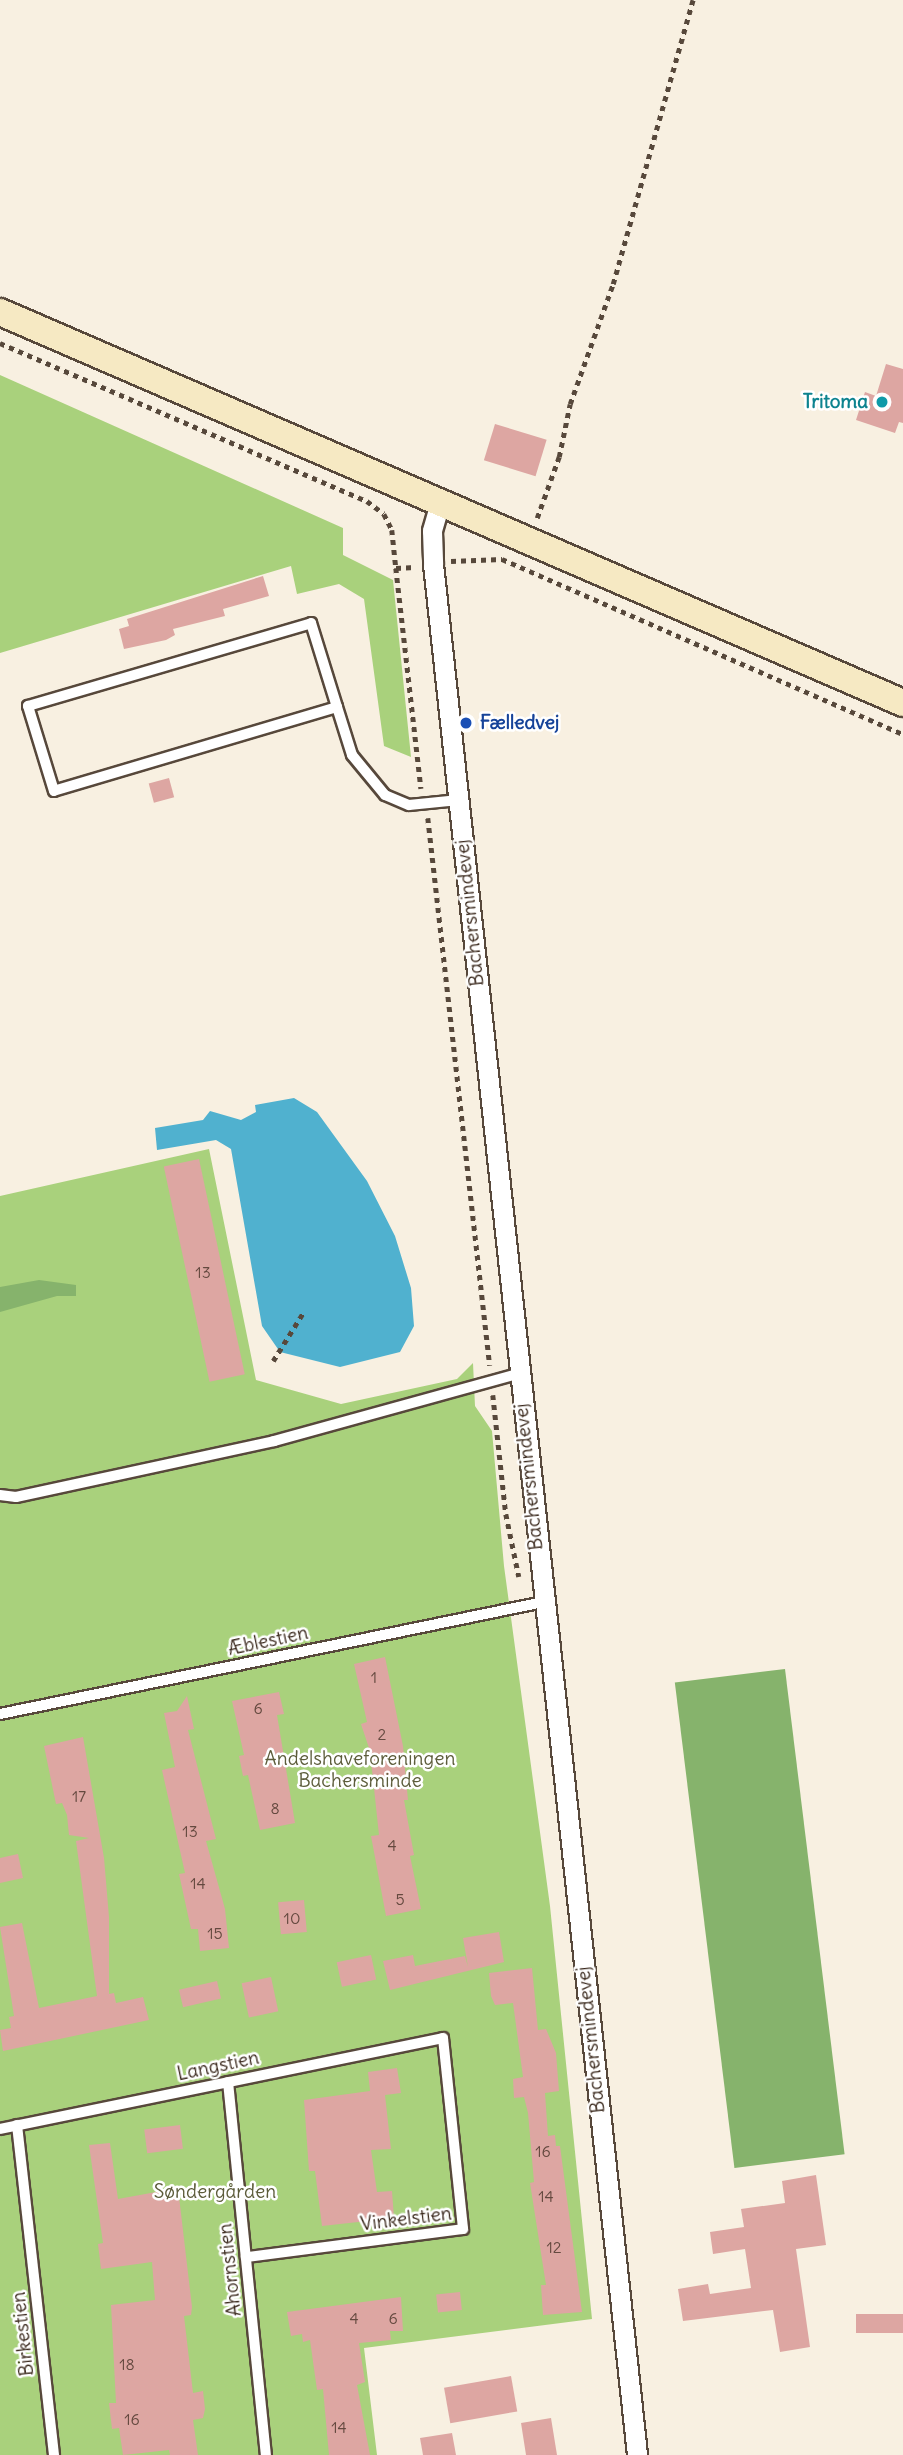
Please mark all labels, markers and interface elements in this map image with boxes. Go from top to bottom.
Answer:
place label: Tritoma [803,391,868,413]
marker: Tritoma [874,394,890,410]
place label: Fælledvej [480,712,559,734]
marker: Fælledvej [458,715,474,731]
street label: Bachersmindevej [451,839,489,987]
house number: 13 [195,1262,211,1282]
street label: Bachersmindevej [510,1403,548,1551]
street label: Æblestien [226,1621,310,1661]
house number: 1 [371,1667,377,1687]
house number: 6 [253,1698,263,1718]
house number: 2 [378,1724,386,1744]
park label: Andelshaveforeningen Bachersminde [265,1748,455,1792]
house number: 17 [72,1786,86,1806]
house number: 8 [270,1798,280,1818]
house number: 13 [182,1821,198,1841]
house number: 4 [387,1835,397,1855]
house number: 14 [190,1873,206,1893]
house number: 5 [395,1889,405,1909]
house number: 10 [284,1908,300,1928]
house number: 15 [207,1923,223,1943]
street label: Bachersmindevej [572,1966,610,2114]
street label: Langstien [175,2046,261,2086]
house number: 16 [535,2141,551,2161]
park label: Søndergården [154,2181,276,2203]
house number: 14 [538,2186,554,2206]
street label: Vinkelstien [359,2202,453,2236]
street label: Ahornstien [214,2222,246,2318]
house number: 12 [546,2237,562,2257]
street label: Birkestien [7,2291,39,2377]
house number: 4 [349,2308,359,2328]
house number: 6 [388,2308,398,2328]
house number: 18 [119,2354,135,2374]
house number: 16 [124,2409,140,2429]
house number: 14 [331,2417,347,2437]

